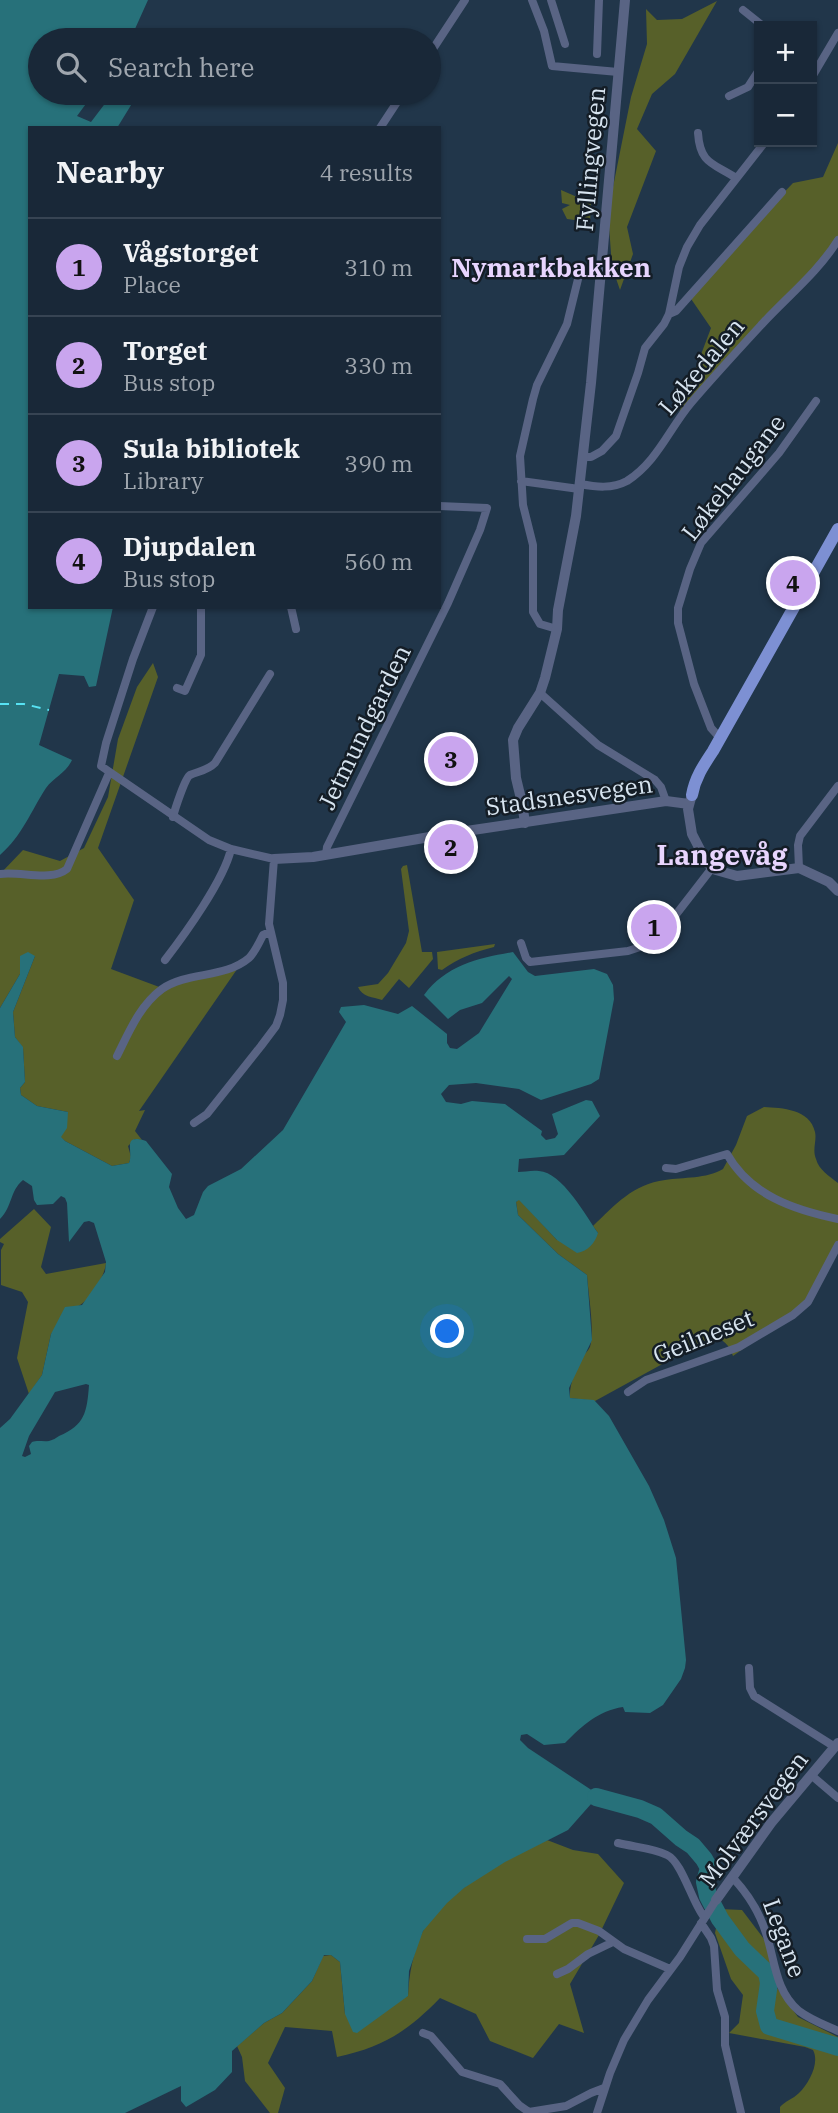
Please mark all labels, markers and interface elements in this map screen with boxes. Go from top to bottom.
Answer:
map controls [754,21,817,147]
button: + [754,21,817,84]
search box [28,28,441,105]
icon: search [52,48,90,86]
text: Search here [108,50,254,84]
button: − [754,84,817,147]
street label: Fyllingvegen [568,86,612,232]
text: Nearby [56,152,164,191]
text: 4 results [320,157,413,187]
text: Vågstorget [123,235,258,269]
district label: Nymarkbakken [451,250,651,284]
text: 1 [72,252,86,282]
text: 310 m [344,252,413,282]
text: Place [123,269,181,299]
street label: Løkedalen [651,311,751,421]
text: Torget [123,333,207,367]
text: 2 [72,350,86,380]
text: 330 m [344,350,413,380]
text: Bus stop [123,367,215,397]
street label: Løkehaugane [674,407,792,547]
text: Sula bibliotek [123,431,300,465]
text: 3 [72,448,86,478]
text: 390 m [344,448,413,478]
text: Library [123,465,204,495]
text: Djupdalen [123,529,256,563]
text: 4 [72,546,86,576]
text: 560 m [344,546,413,576]
pin: 4 [770,557,816,609]
text: Bus stop [123,563,215,593]
street label: Jetmundgarden [310,639,418,815]
pin: 3 [428,733,474,785]
street label: Stadsnesvegen [483,767,655,823]
pin: 2 [428,821,474,873]
district label: Langevåg [657,836,788,873]
pin: 1 [631,901,677,953]
street label: Geilneset [648,1301,758,1371]
your location [430,1314,464,1348]
street label: Molværsvegen [691,1744,815,1894]
street label: Legane [756,1894,814,1982]

